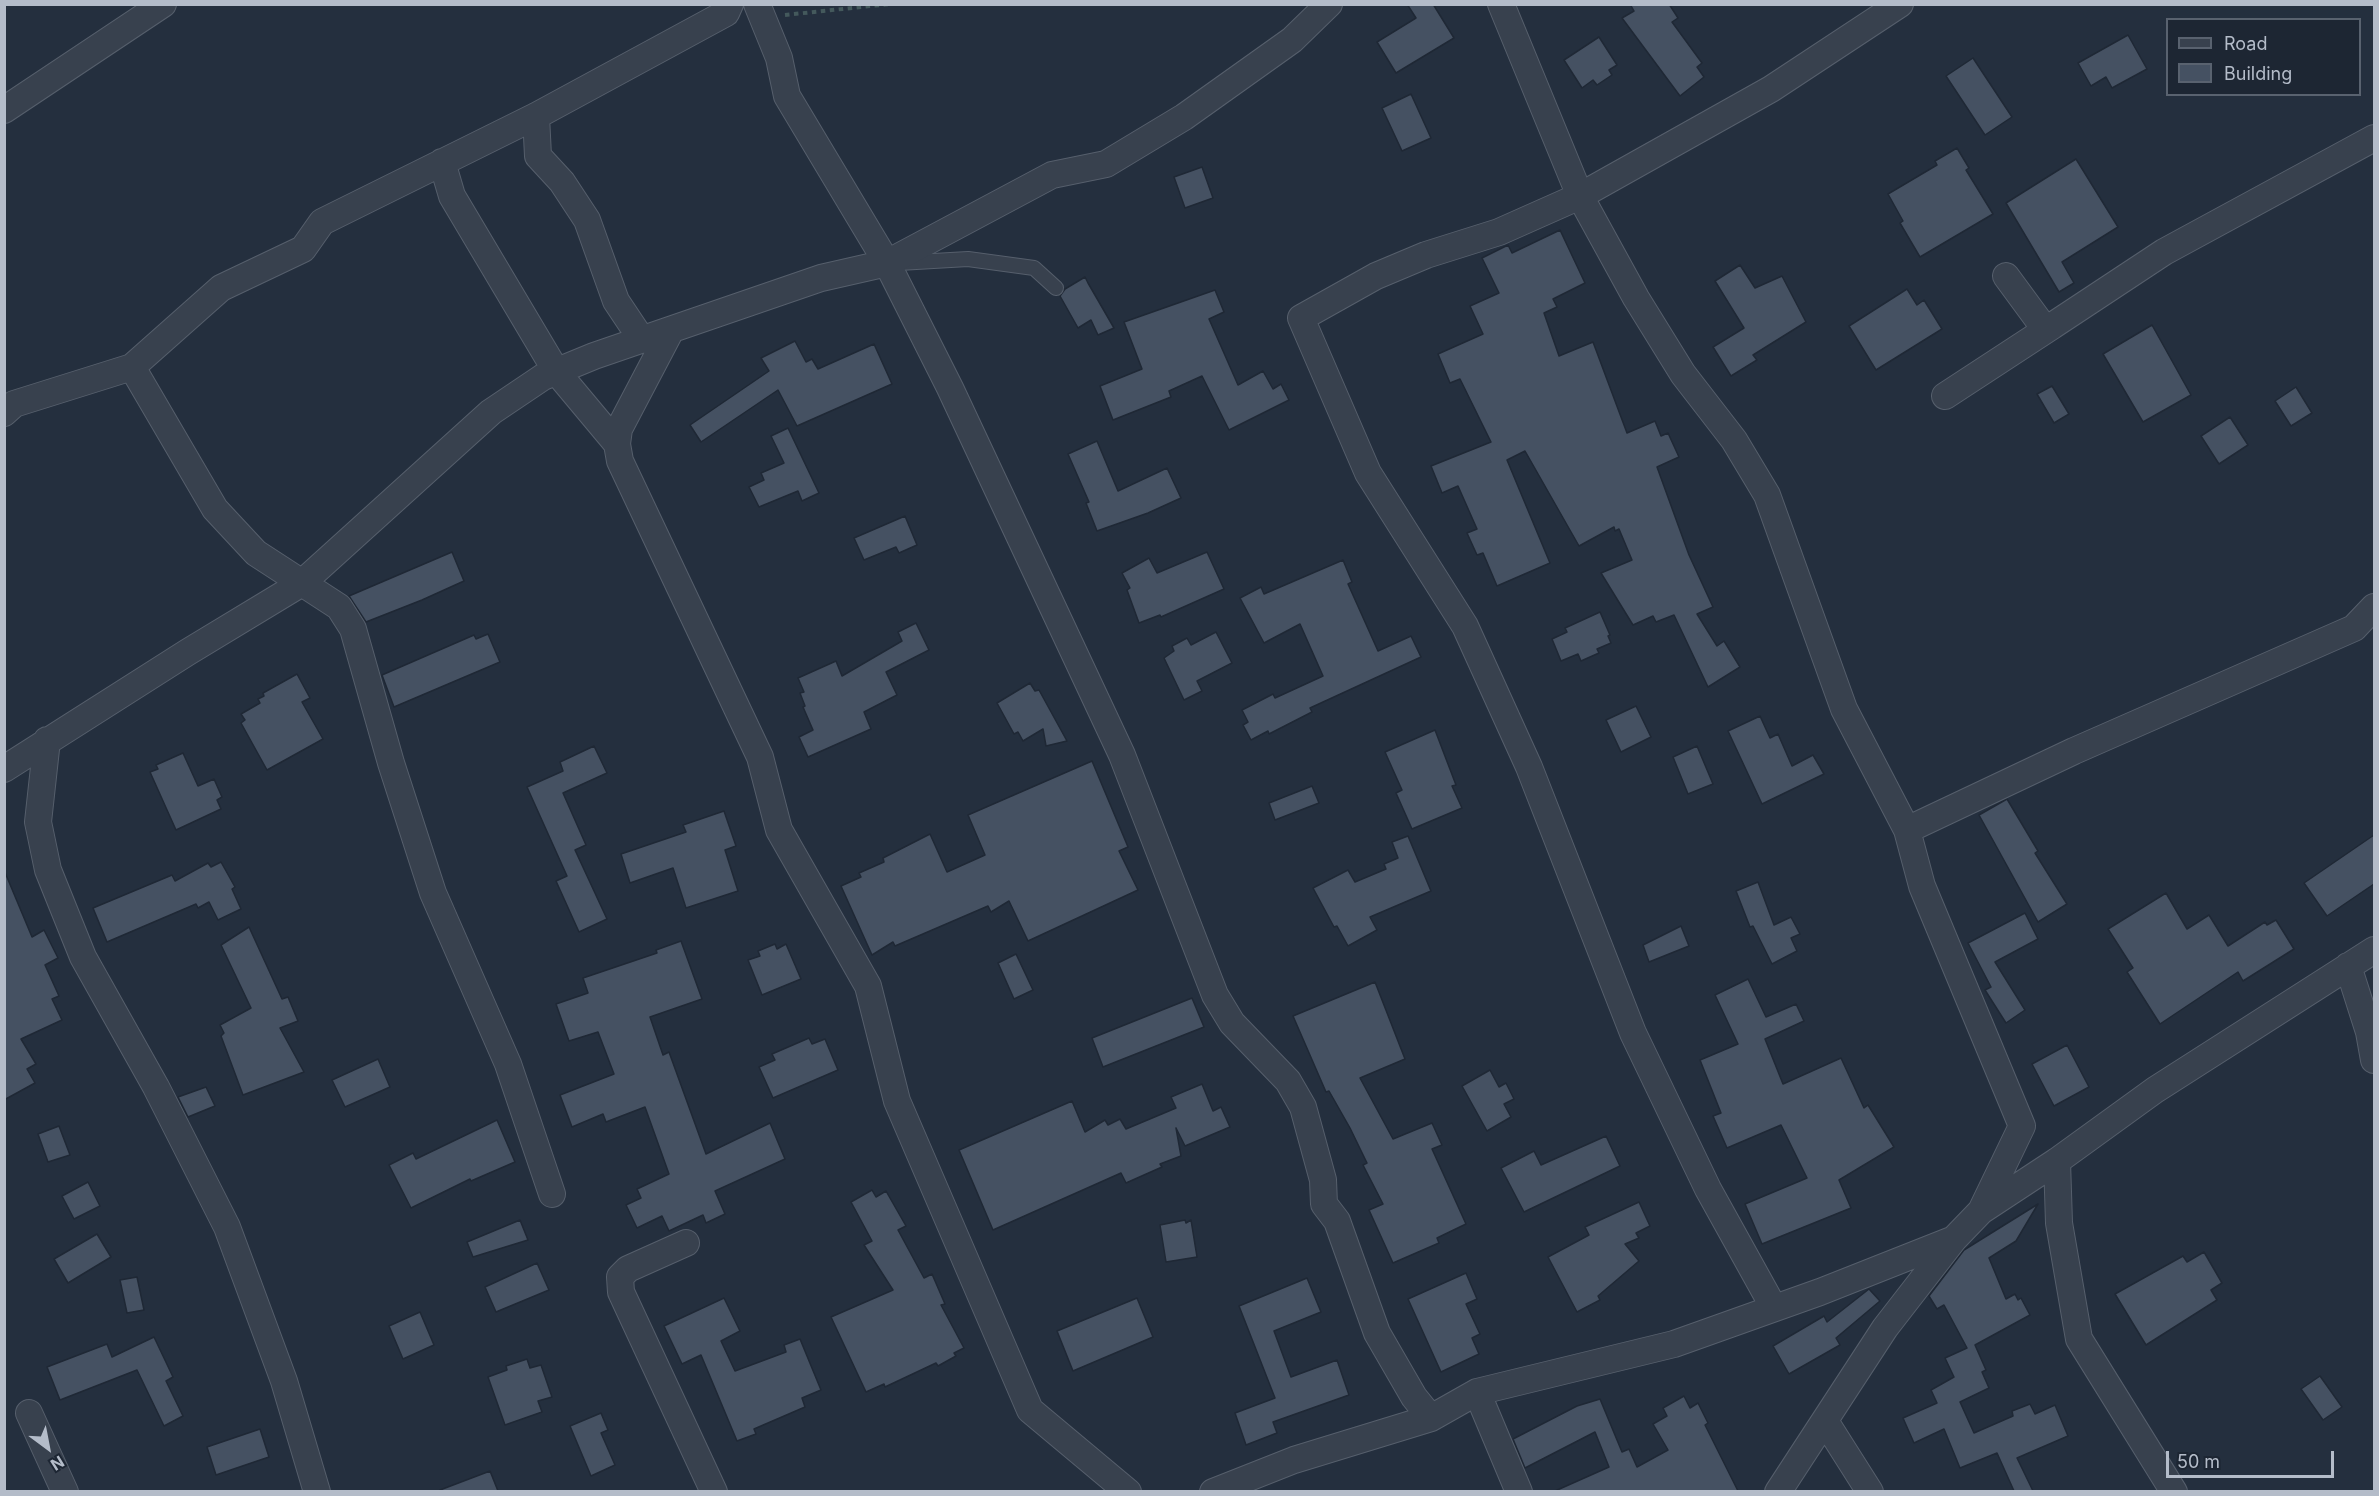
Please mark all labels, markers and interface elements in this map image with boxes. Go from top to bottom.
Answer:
legend [2166,18,2361,96]
text: Road [2224,33,2267,54]
text: Building [2224,63,2292,84]
north arrow [18,1418,78,1478]
scale bar [2169,1439,2337,1477]
text: 50 m [2177,1451,2220,1472]
text: N [47,1452,68,1475]

